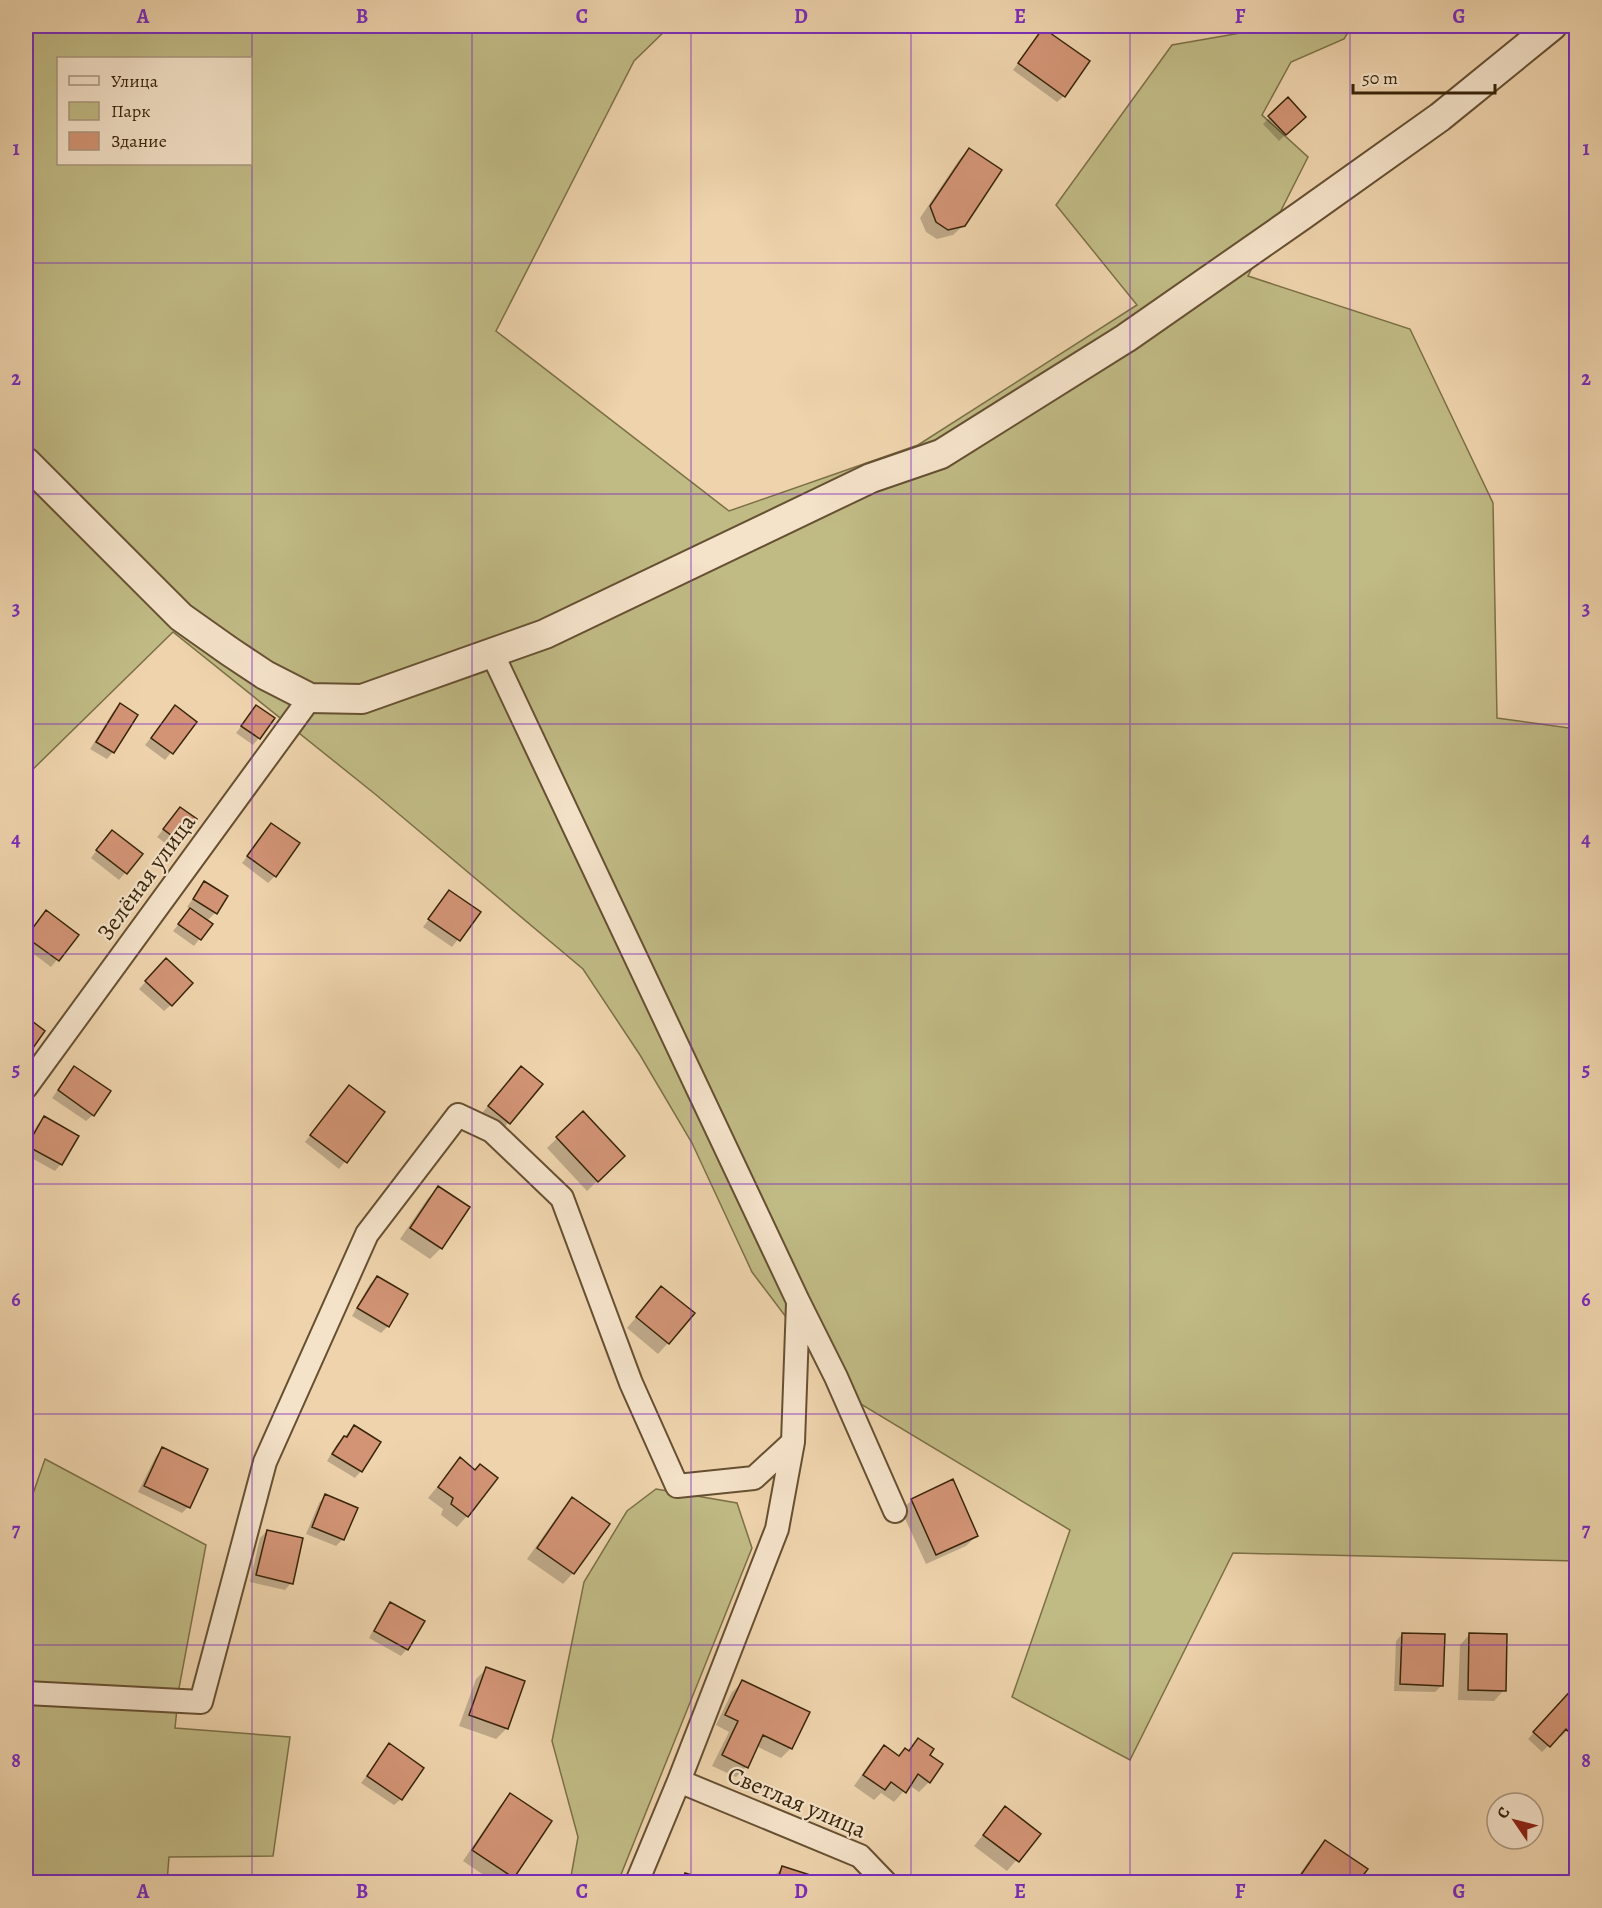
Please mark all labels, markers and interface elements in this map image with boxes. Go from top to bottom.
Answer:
text: A [136,3,150,30]
text: B [356,3,368,30]
text: C [576,3,588,30]
text: D [794,3,808,30]
text: E [1014,3,1026,30]
text: F [1235,3,1246,30]
text: G [1452,3,1466,30]
legend [57,57,252,165]
scale bar [1353,57,1496,95]
text: 50 m [1362,66,1398,90]
text: Улица [111,69,159,93]
text: Парк [111,99,151,123]
text: Здание [111,129,167,153]
text: 1 [12,135,20,162]
text: 1 [1582,135,1590,162]
text: 2 [11,365,21,392]
text: 2 [1581,365,1591,392]
text: 3 [12,595,20,622]
text: 3 [1582,595,1590,622]
street label: Зелёная улица [89,807,203,947]
text: 4 [11,826,21,853]
text: 4 [1581,826,1591,853]
text: 5 [12,1056,20,1083]
text: 5 [1582,1056,1590,1083]
text: 6 [11,1286,21,1313]
text: 6 [1581,1286,1591,1313]
text: 7 [12,1516,21,1543]
text: 7 [1582,1516,1591,1543]
text: 8 [11,1747,21,1774]
text: 8 [1581,1747,1591,1774]
street label: Светлая улица [723,1758,871,1846]
north arrow [1485,1791,1545,1851]
text: С [1492,1803,1515,1823]
text: A [136,1878,150,1905]
text: B [356,1878,368,1905]
text: C [576,1878,588,1905]
text: D [794,1878,808,1905]
text: E [1014,1878,1026,1905]
text: F [1235,1878,1246,1905]
text: G [1452,1878,1466,1905]

